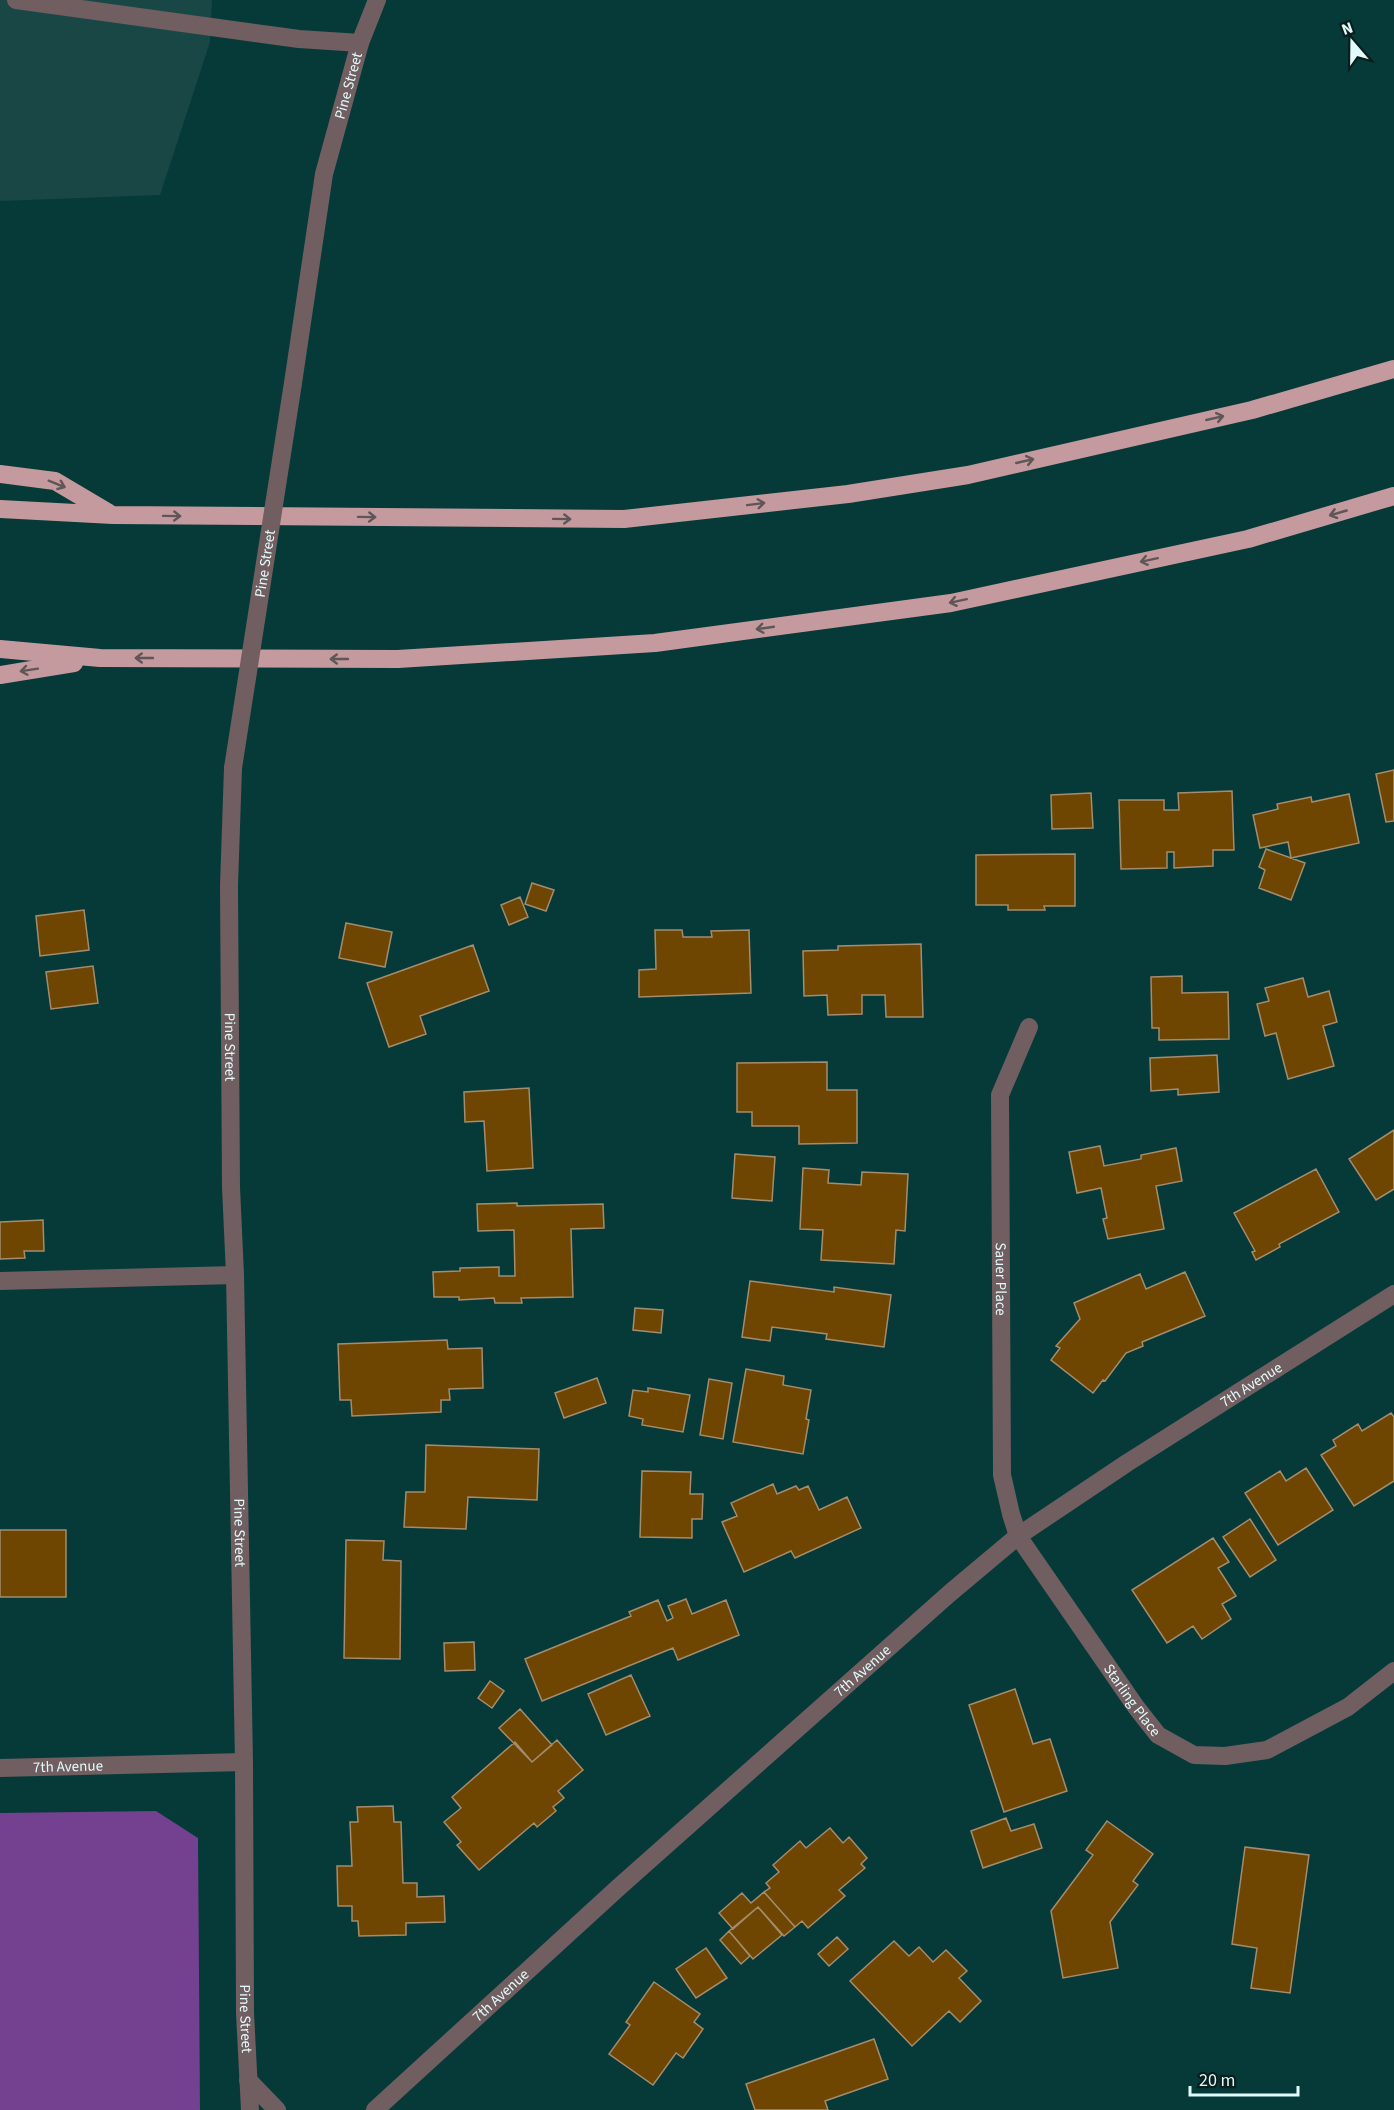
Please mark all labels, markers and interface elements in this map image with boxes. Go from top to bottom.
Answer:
north arrow [1322,12,1382,72]
text: N [1338,17,1356,41]
street label: Pine Street [330,50,368,122]
one-way arrow [1205,412,1224,423]
one-way arrow [1015,455,1034,467]
one-way arrow [48,479,66,490]
one-way arrow [745,499,765,510]
one-way arrow [1329,508,1348,519]
one-way arrow [161,510,181,521]
one-way arrow [356,511,376,523]
one-way arrow [551,513,571,525]
street label: Pine Street [250,528,281,599]
one-way arrow [1140,555,1159,566]
one-way arrow [949,596,968,608]
one-way arrow [756,623,775,634]
one-way arrow [135,652,155,664]
one-way arrow [330,653,350,665]
one-way arrow [20,665,40,676]
street label: Pine Street [219,1013,240,1081]
street label: Sauer Place [990,1242,1011,1316]
street label: 7th Avenue [1216,1357,1287,1413]
street label: Pine Street [228,1498,250,1567]
street label: 7th Avenue [830,1640,896,1702]
street label: Starling Place [1098,1660,1165,1741]
street label: 7th Avenue [33,1755,103,1778]
street label: 7th Avenue [468,1964,534,2027]
street label: Pine Street [234,1984,257,2054]
scale bar [1190,2059,1298,2097]
text: 20 m [1199,2068,1235,2093]

